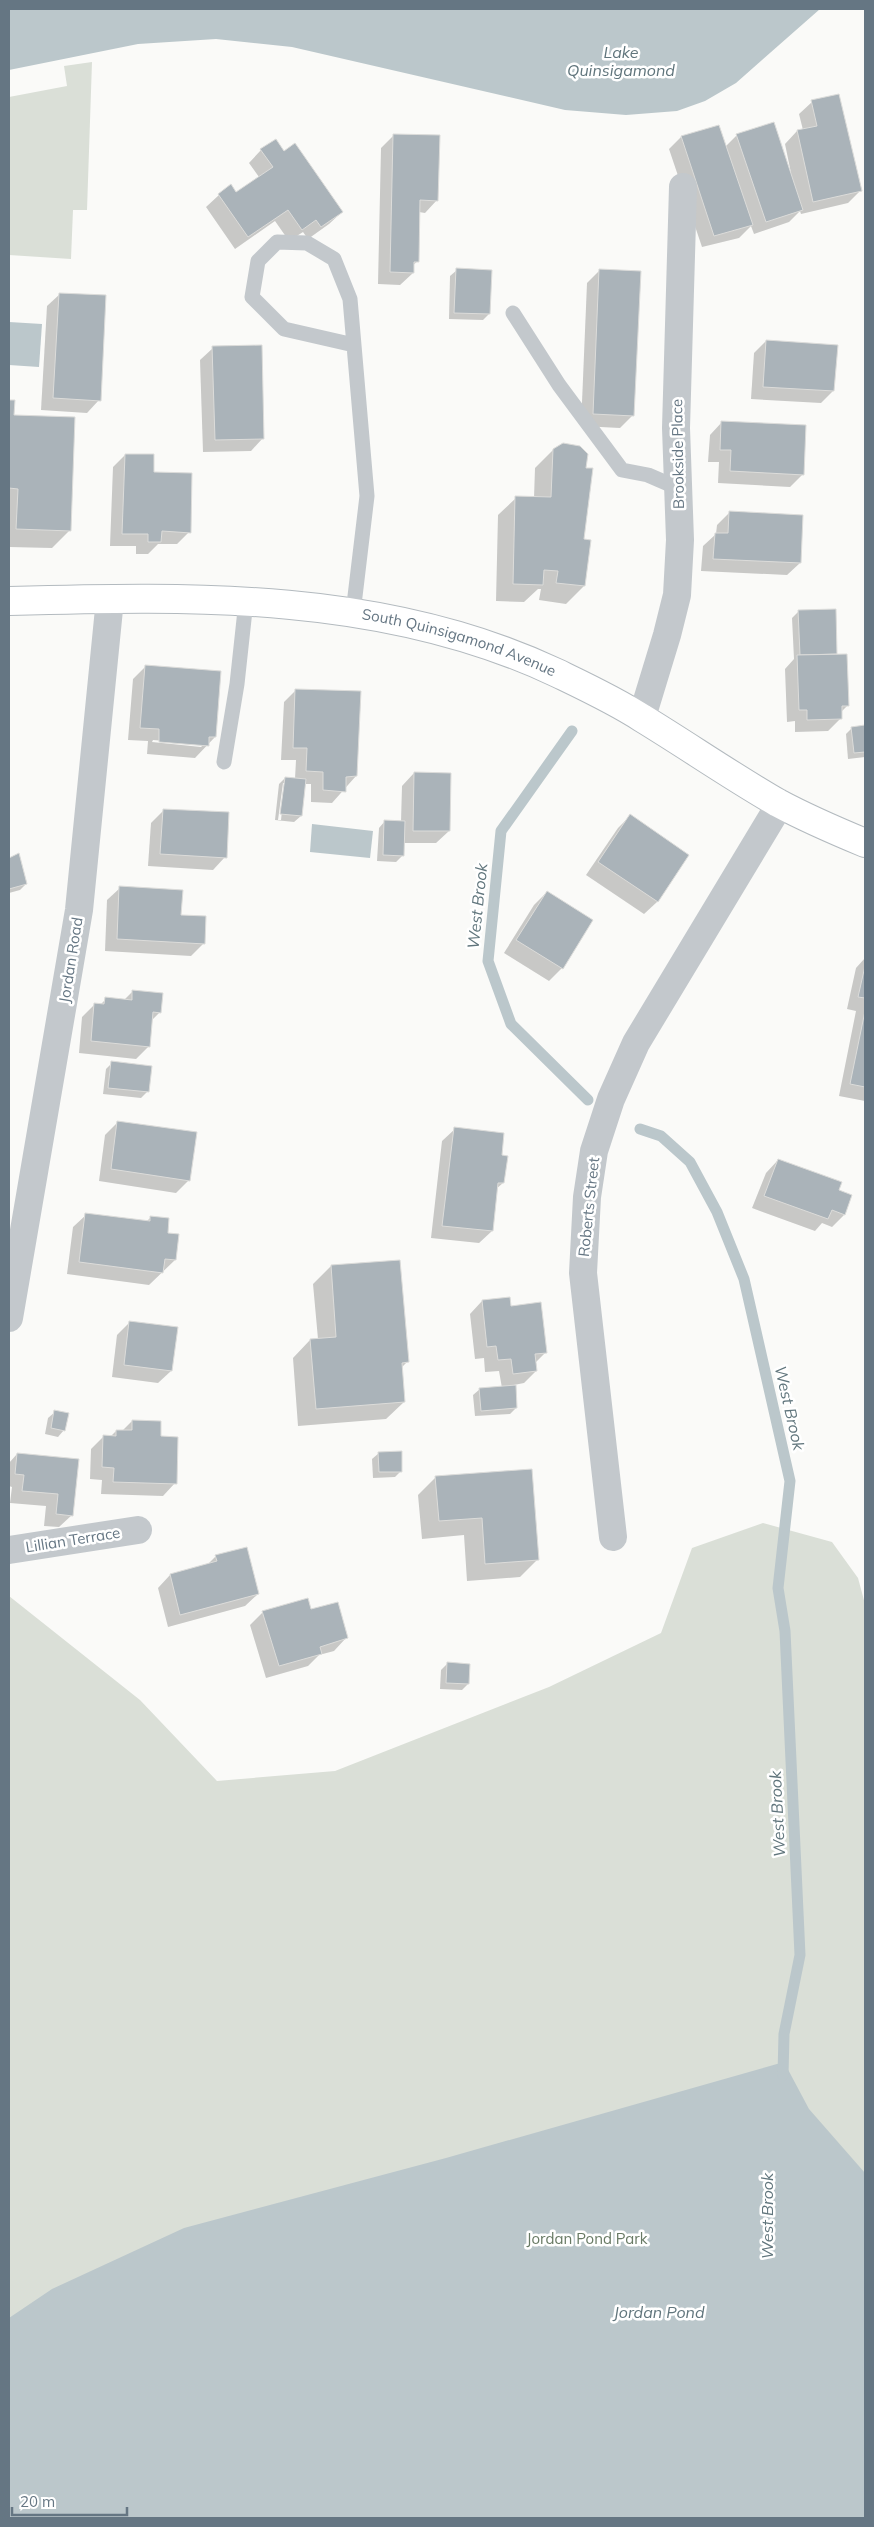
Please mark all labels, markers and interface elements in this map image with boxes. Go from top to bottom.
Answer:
water label: Lake Quinsigamond [567,42,675,80]
street label: Brookside Place [667,399,688,509]
street label: South Quinsigamond Avenue [361,604,559,680]
water label: West Brook [463,861,492,950]
street label: Jordan Road [54,916,87,1004]
street label: Roberts Street [574,1156,603,1258]
water label: West Brook [771,1364,810,1453]
street label: Lillian Terrace [24,1523,122,1556]
water label: West Brook [765,1770,789,1858]
water label: West Brook [757,2172,777,2259]
park label: Jordan Pond Park [527,2229,648,2248]
water label: Jordan Pond [611,2302,705,2322]
scale bar [12,2484,128,2516]
text: 20 m [20,2492,55,2511]

